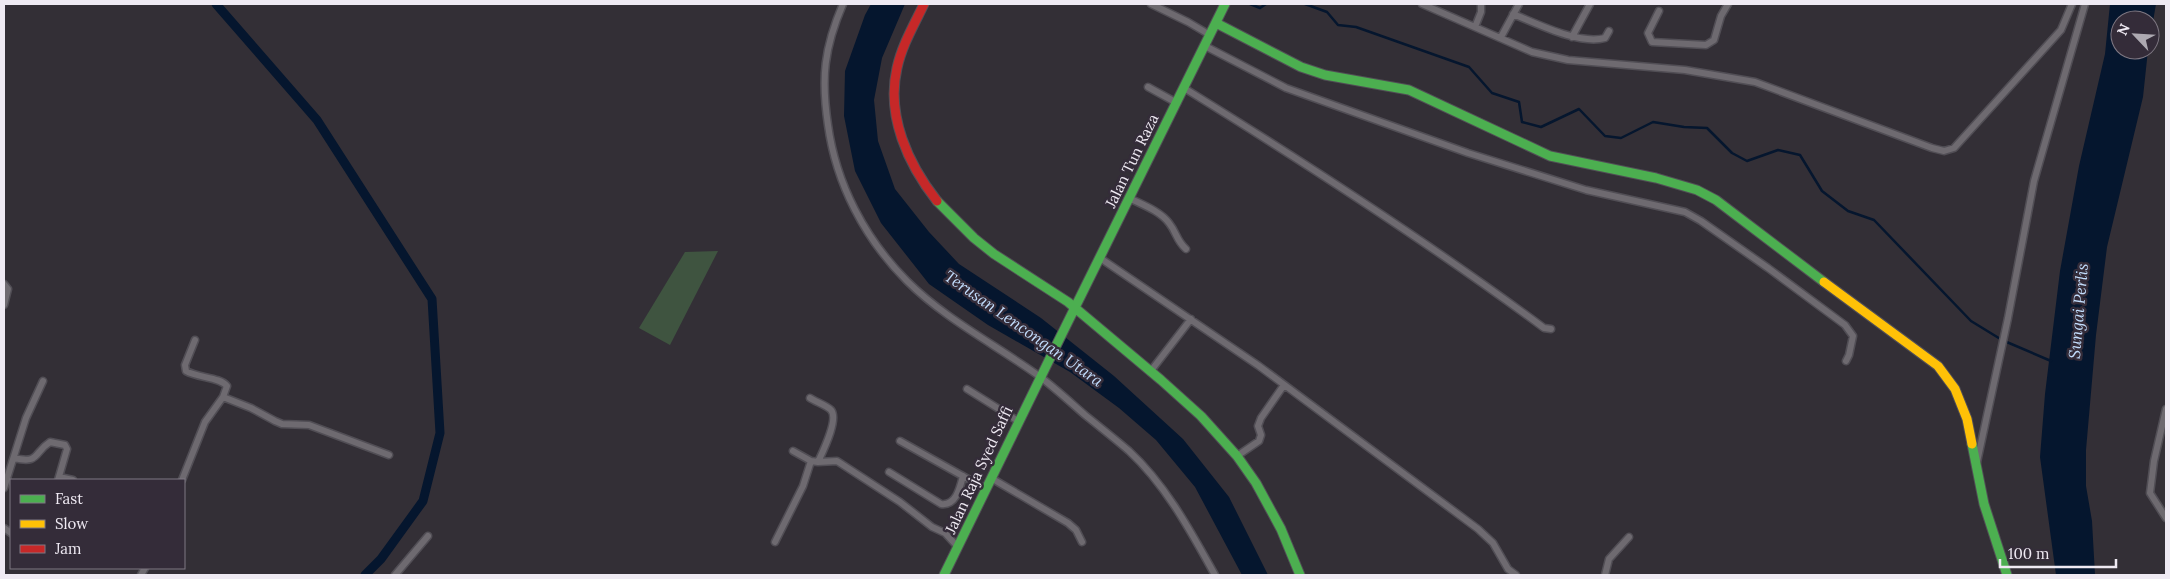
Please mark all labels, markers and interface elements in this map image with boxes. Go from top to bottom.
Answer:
north arrow [2110,10,2160,60]
text: N [2113,21,2134,38]
street label: Jalan Tun Raza [1100,111,1163,212]
water label: Sungai Perlis [2064,262,2092,359]
water label: Terusan Lencongan Utara [941,266,1107,391]
street label: Jalan Raja Syed Saffi [940,403,1016,538]
legend [10,479,185,569]
text: Fast [55,489,83,508]
text: Slow [55,514,88,533]
scale bar [2000,536,2116,568]
text: Jam [54,539,82,558]
text: 100 m [2008,544,2049,563]

